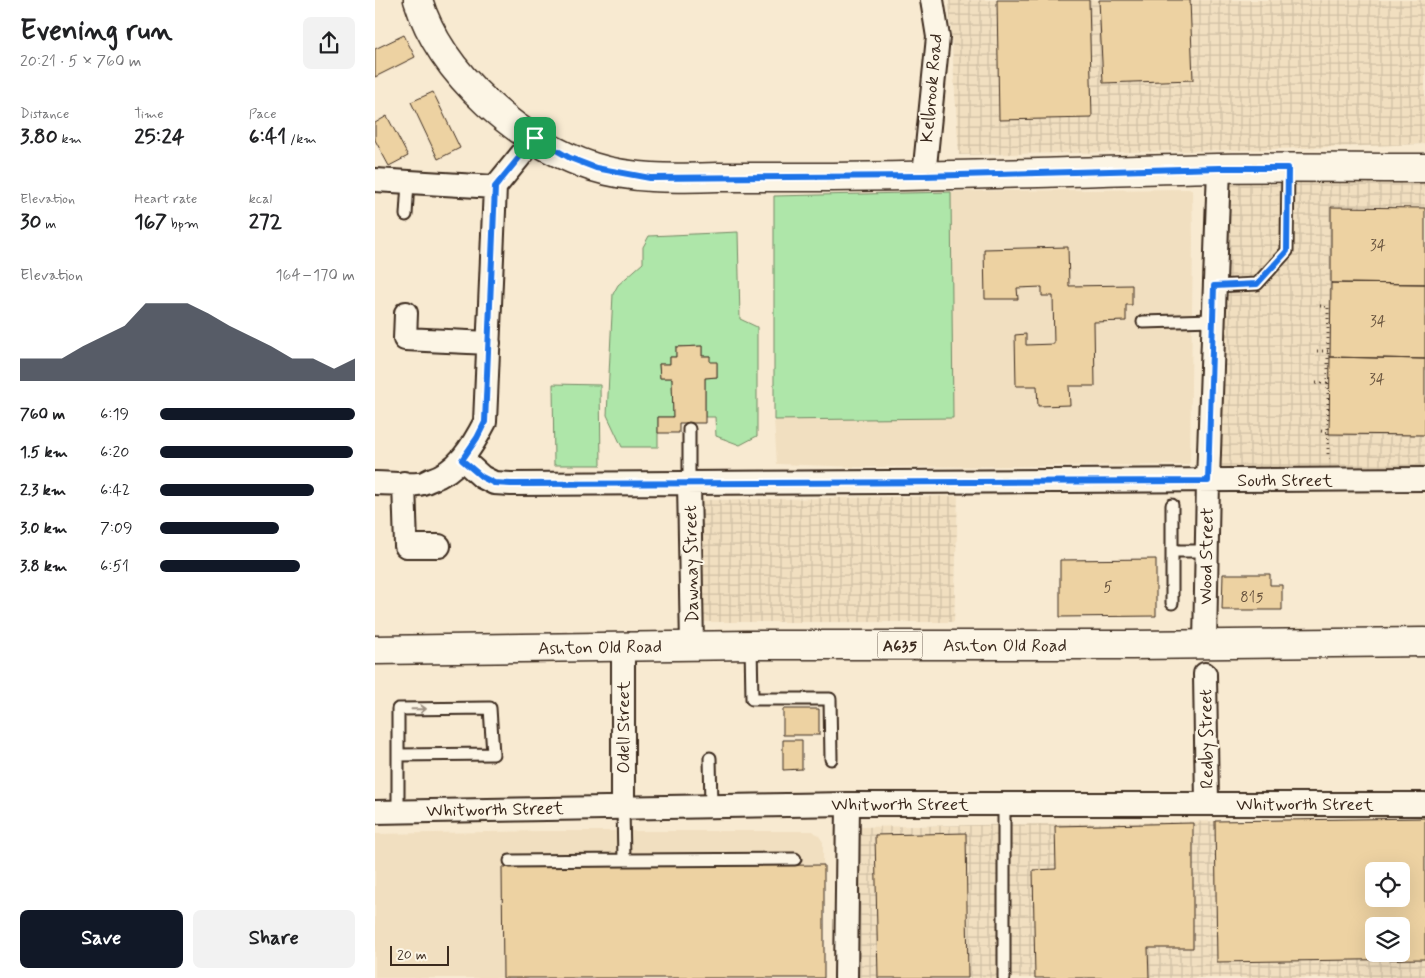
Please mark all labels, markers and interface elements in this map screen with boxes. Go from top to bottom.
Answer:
text: Evening run [20,13,173,50]
button: share [303,17,355,69]
street label: Kelbrook Road [915,33,949,144]
text: 20:21 · 5 × 760 m [20,51,142,72]
text: Distance [20,105,69,123]
text: Time [134,105,164,123]
text: Pace [249,105,277,123]
pin [514,117,556,159]
text: 3.80 [20,123,58,151]
text: 25:24 [134,123,184,151]
text: 6:41 [249,123,286,151]
icon: arrive [521,124,549,152]
text: km [58,130,82,148]
text: /km [286,130,317,148]
text: Elevation [20,190,75,208]
text: Heart rate [134,190,197,208]
text: kcal [249,190,272,208]
text: 30 [20,208,42,236]
text: 167 [134,208,167,236]
text: 272 [249,208,282,236]
text: m [42,215,56,233]
text: bpm [167,215,199,233]
house number: 34 [1370,236,1386,256]
text: Elevation [20,265,83,286]
text: 164–170 m [275,265,355,286]
house number: 34 [1370,312,1386,332]
house number: 34 [1369,370,1385,390]
text: 760 m [20,404,65,425]
text: 6:19 [100,404,129,425]
text: 1.5 km [20,442,68,463]
text: 6:20 [100,442,129,463]
street label: South Street [1237,469,1333,493]
text: 2.3 km [20,480,66,501]
text: 6:42 [100,480,130,501]
street label: Dawnay Street [679,505,705,623]
street label: Wood Street [1194,507,1220,605]
text: 3.0 km [20,518,67,539]
text: 7:09 [100,518,132,539]
text: 3.8 km [20,556,67,577]
text: 6:51 [100,556,129,577]
house number: 5 [1103,578,1113,598]
house number: 815 [1240,588,1264,608]
road number: A635 [877,632,923,658]
street label: Ashton Old Road [943,634,1067,658]
street label: Ashton Old Road [538,635,662,661]
street label: Odell Street [612,680,636,773]
street label: Redby Street [1194,689,1220,789]
one-way arrow [410,704,426,714]
street label: Whitworth Street [831,793,969,817]
street label: Whitworth Street [1236,793,1374,817]
street label: Whitworth Street [426,797,564,823]
map controls [1365,862,1410,962]
button: locate [1365,862,1410,907]
button: Save [20,910,183,968]
button: Share [193,910,355,968]
button: layers [1365,917,1410,962]
scale bar [390,943,449,966]
text: 20 m [397,946,427,964]

